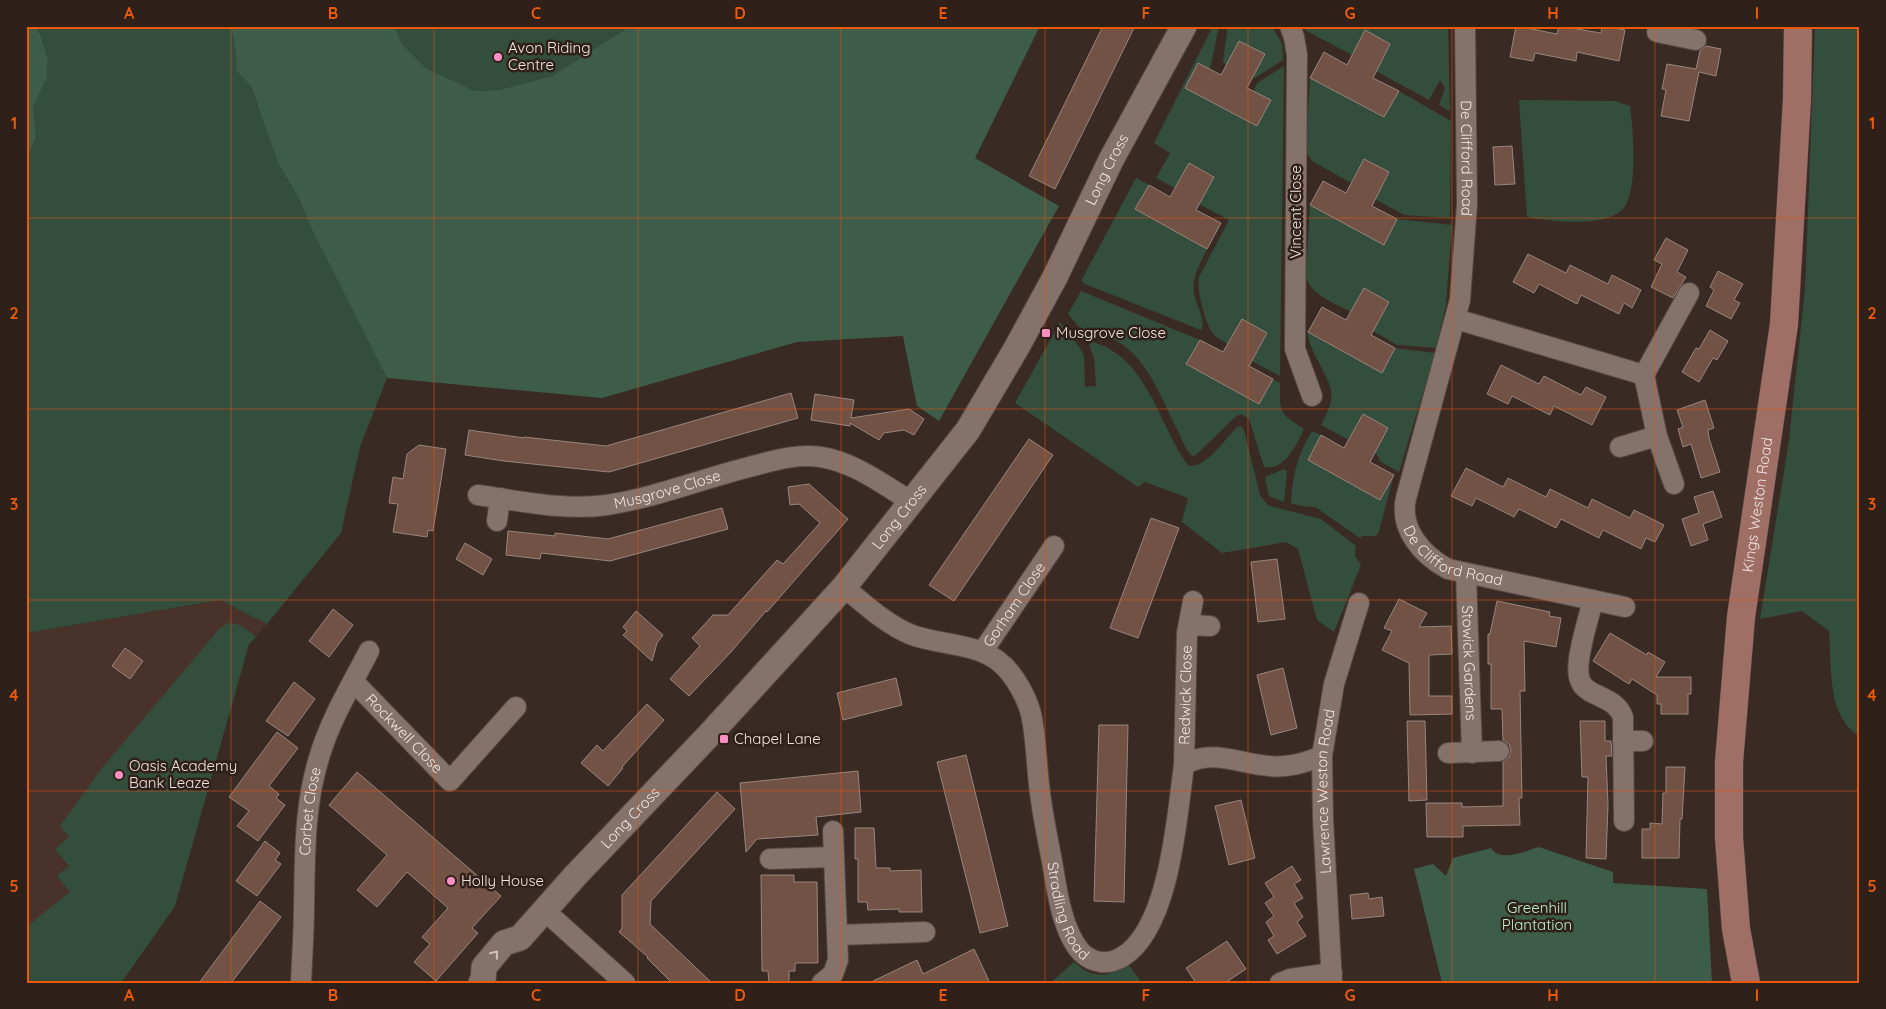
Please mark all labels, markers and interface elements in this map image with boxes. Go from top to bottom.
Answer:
text: A [124,3,135,23]
text: B [328,3,338,23]
text: C [531,3,541,23]
text: D [734,3,746,23]
text: E [938,3,948,23]
text: F [1142,3,1151,23]
text: G [1344,3,1356,23]
text: H [1547,3,1559,23]
text: I [1755,3,1759,23]
place label: Avon Riding Centre [508,38,591,74]
marker: Avon Riding Centre [492,51,504,63]
street label: De Clifford Road [1457,100,1477,217]
text: 1 [11,113,17,133]
text: 1 [1869,113,1875,133]
street label: Long Cross [1081,130,1132,208]
street label: Vincent Close [1286,165,1305,259]
text: 2 [9,303,19,323]
text: 2 [1867,303,1877,323]
place label: Musgrove Close [1056,323,1166,342]
marker: Musgrove Close [1040,327,1052,339]
street label: Kings Weston Road [1738,436,1776,574]
street label: Musgrove Close [612,465,723,513]
street label: Long Cross [868,480,931,553]
text: 3 [10,494,18,514]
text: 3 [1868,494,1876,514]
street label: De Clifford Road [1399,522,1505,589]
street label: Gorham Close [979,558,1049,650]
street label: Stowick Gardens [1458,605,1481,721]
street label: Redwick Close [1174,645,1196,745]
text: 4 [9,685,19,705]
text: 4 [1867,685,1877,705]
street label: Rockwell Close [362,690,447,777]
street label: Lawrence Weston Road [1312,708,1339,874]
place label: Chapel Lane [734,729,821,748]
marker: Chapel Lane [718,733,730,745]
place label: Oasis Academy Bank Leaze [129,756,237,792]
street label: Corbet Close [295,765,325,856]
marker: Oasis Academy Bank Leaze [113,769,125,781]
street label: Long Cross [596,783,664,852]
street label: Stradling Road [1043,860,1093,964]
place label: Holly House [461,871,544,890]
marker: Holly House [445,875,457,887]
text: 5 [9,876,19,896]
text: 5 [1867,876,1877,896]
park label: Greenhill Plantation [1502,898,1572,934]
one-way arrow [490,950,499,959]
text: A [124,985,135,1005]
text: B [328,985,338,1005]
text: C [531,985,541,1005]
text: D [734,985,746,1005]
text: E [938,985,948,1005]
text: F [1142,985,1151,1005]
text: G [1344,985,1356,1005]
text: H [1547,985,1559,1005]
text: I [1755,985,1759,1005]

